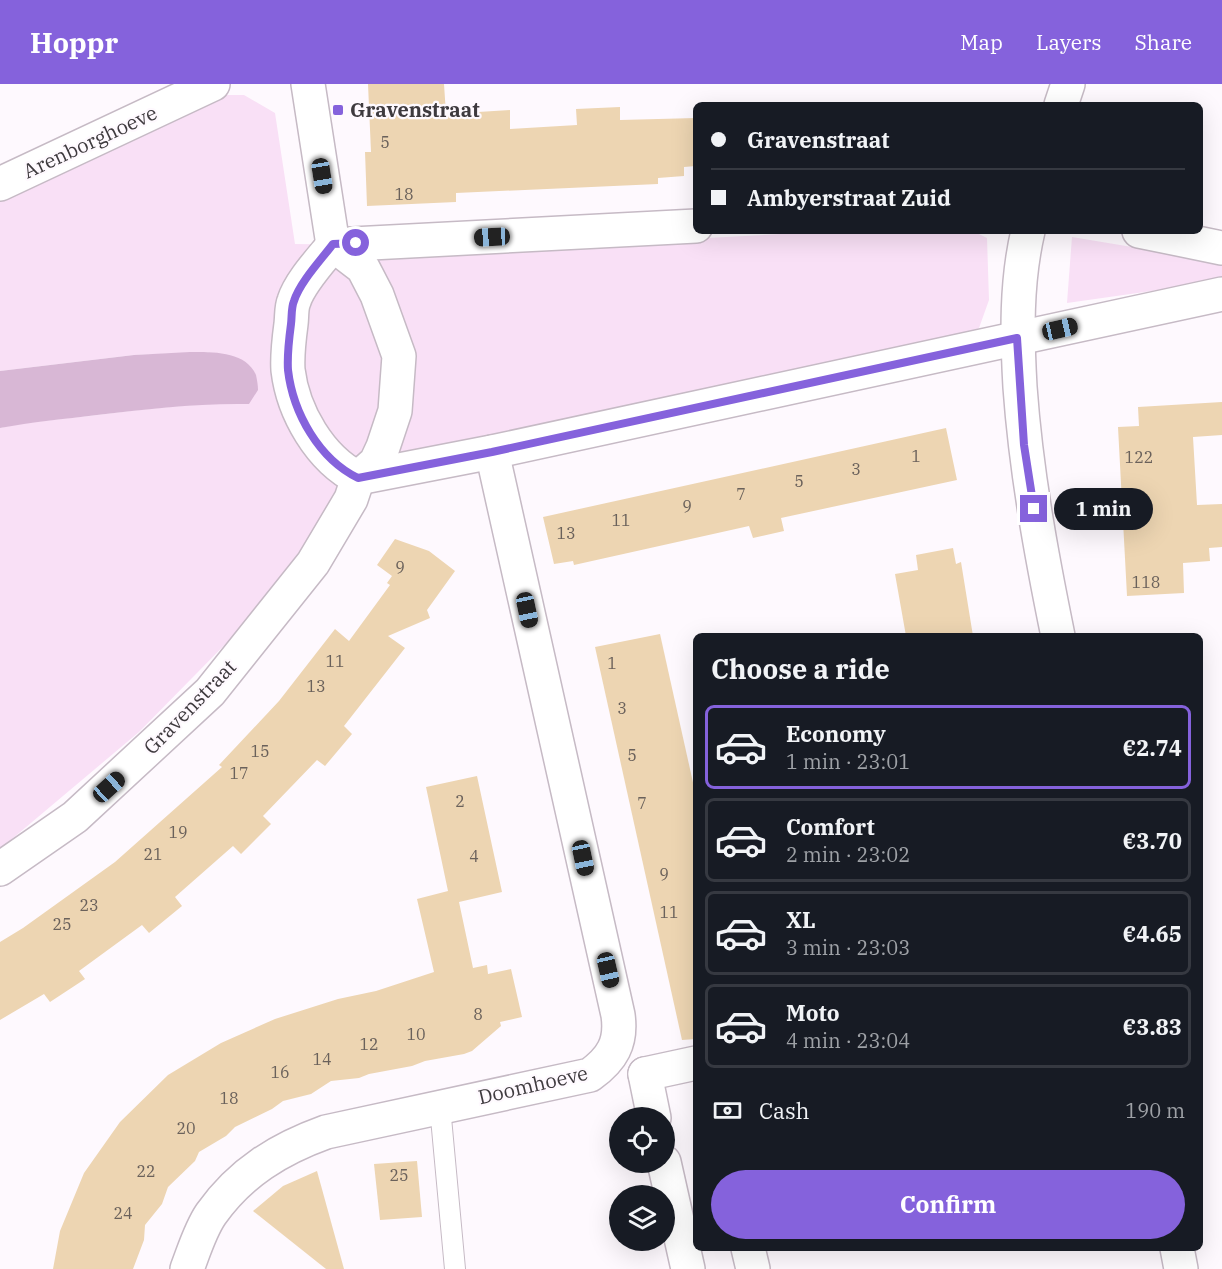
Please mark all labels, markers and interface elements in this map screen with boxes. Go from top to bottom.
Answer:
text: Hoppr [30,24,118,61]
text: Map [960,28,1003,56]
text: Layers [1036,28,1102,56]
text: Share [1135,28,1192,56]
place label: Gravenstraat [350,96,480,123]
street label: Arenborghoeve [18,99,161,184]
marker: Gravenstraat [331,103,345,117]
text: Gravenstraat [747,125,890,154]
house number: 5 [380,132,390,152]
car [310,157,334,195]
text: Ambyerstraat Zuid [747,183,951,212]
house number: 18 [394,184,414,204]
car [474,227,510,247]
route start [342,229,369,256]
car [1040,316,1080,342]
house number: 1 [911,446,921,466]
house number: 122 [1125,447,1153,467]
house number: 3 [851,459,861,479]
house number: 5 [794,471,804,491]
house number: 7 [736,484,746,504]
callout: 1 min [1055,488,1154,530]
route end [1020,495,1047,522]
text: 1 min [1076,495,1132,522]
house number: 9 [682,496,692,516]
house number: 11 [611,510,631,530]
house number: 13 [556,523,576,543]
house number: 9 [395,557,405,577]
house number: 118 [1132,572,1160,592]
car [514,591,540,629]
house number: 11 [325,651,345,671]
text: Choose a ride [711,651,890,686]
street label: Gravenstraat [137,653,242,760]
house number: 1 [607,653,617,673]
house number: 13 [306,676,326,696]
house number: 3 [617,698,627,718]
text: Economy [786,719,886,748]
icon: car [714,720,768,774]
text: €2.74 [1123,733,1182,762]
house number: 15 [250,741,270,761]
house number: 5 [627,745,637,765]
text: 1 min · 23:01 [786,748,910,775]
house number: 17 [229,763,249,783]
car [90,768,128,806]
house number: 2 [455,791,465,811]
house number: 7 [637,793,647,813]
text: Comfort [786,812,875,841]
icon: car [714,813,768,867]
house number: 19 [168,822,188,842]
text: €3.70 [1123,826,1182,855]
car [570,839,596,877]
text: 2 min · 23:02 [786,841,910,868]
house number: 21 [143,844,163,864]
house number: 4 [469,846,479,866]
house number: 9 [659,864,669,884]
house number: 23 [79,895,99,915]
house number: 11 [659,902,679,922]
text: XL [786,905,816,934]
icon: car [714,906,768,960]
house number: 25 [52,914,72,934]
text: €4.65 [1123,919,1182,948]
text: 3 min · 23:03 [786,934,910,961]
car [595,950,621,990]
text: Moto [786,998,840,1027]
icon: car [714,999,768,1053]
house number: 8 [473,1004,483,1024]
text: €3.83 [1123,1012,1182,1041]
house number: 10 [406,1024,426,1044]
text: 4 min · 23:04 [786,1027,910,1054]
house number: 12 [359,1034,379,1054]
house number: 14 [312,1049,332,1069]
street label: Doomhoeve [475,1059,590,1110]
house number: 16 [270,1062,290,1082]
house number: 18 [219,1088,239,1108]
icon: cash [711,1094,744,1127]
text: Cash [759,1096,810,1125]
text: 190 m [1125,1097,1185,1124]
map controls [609,1107,675,1251]
button: locate [609,1107,675,1173]
house number: 20 [176,1118,196,1138]
house number: 22 [136,1161,156,1181]
house number: 25 [389,1165,409,1185]
button: Confirm [711,1170,1185,1239]
button: layers [609,1185,675,1251]
house number: 24 [113,1203,133,1223]

